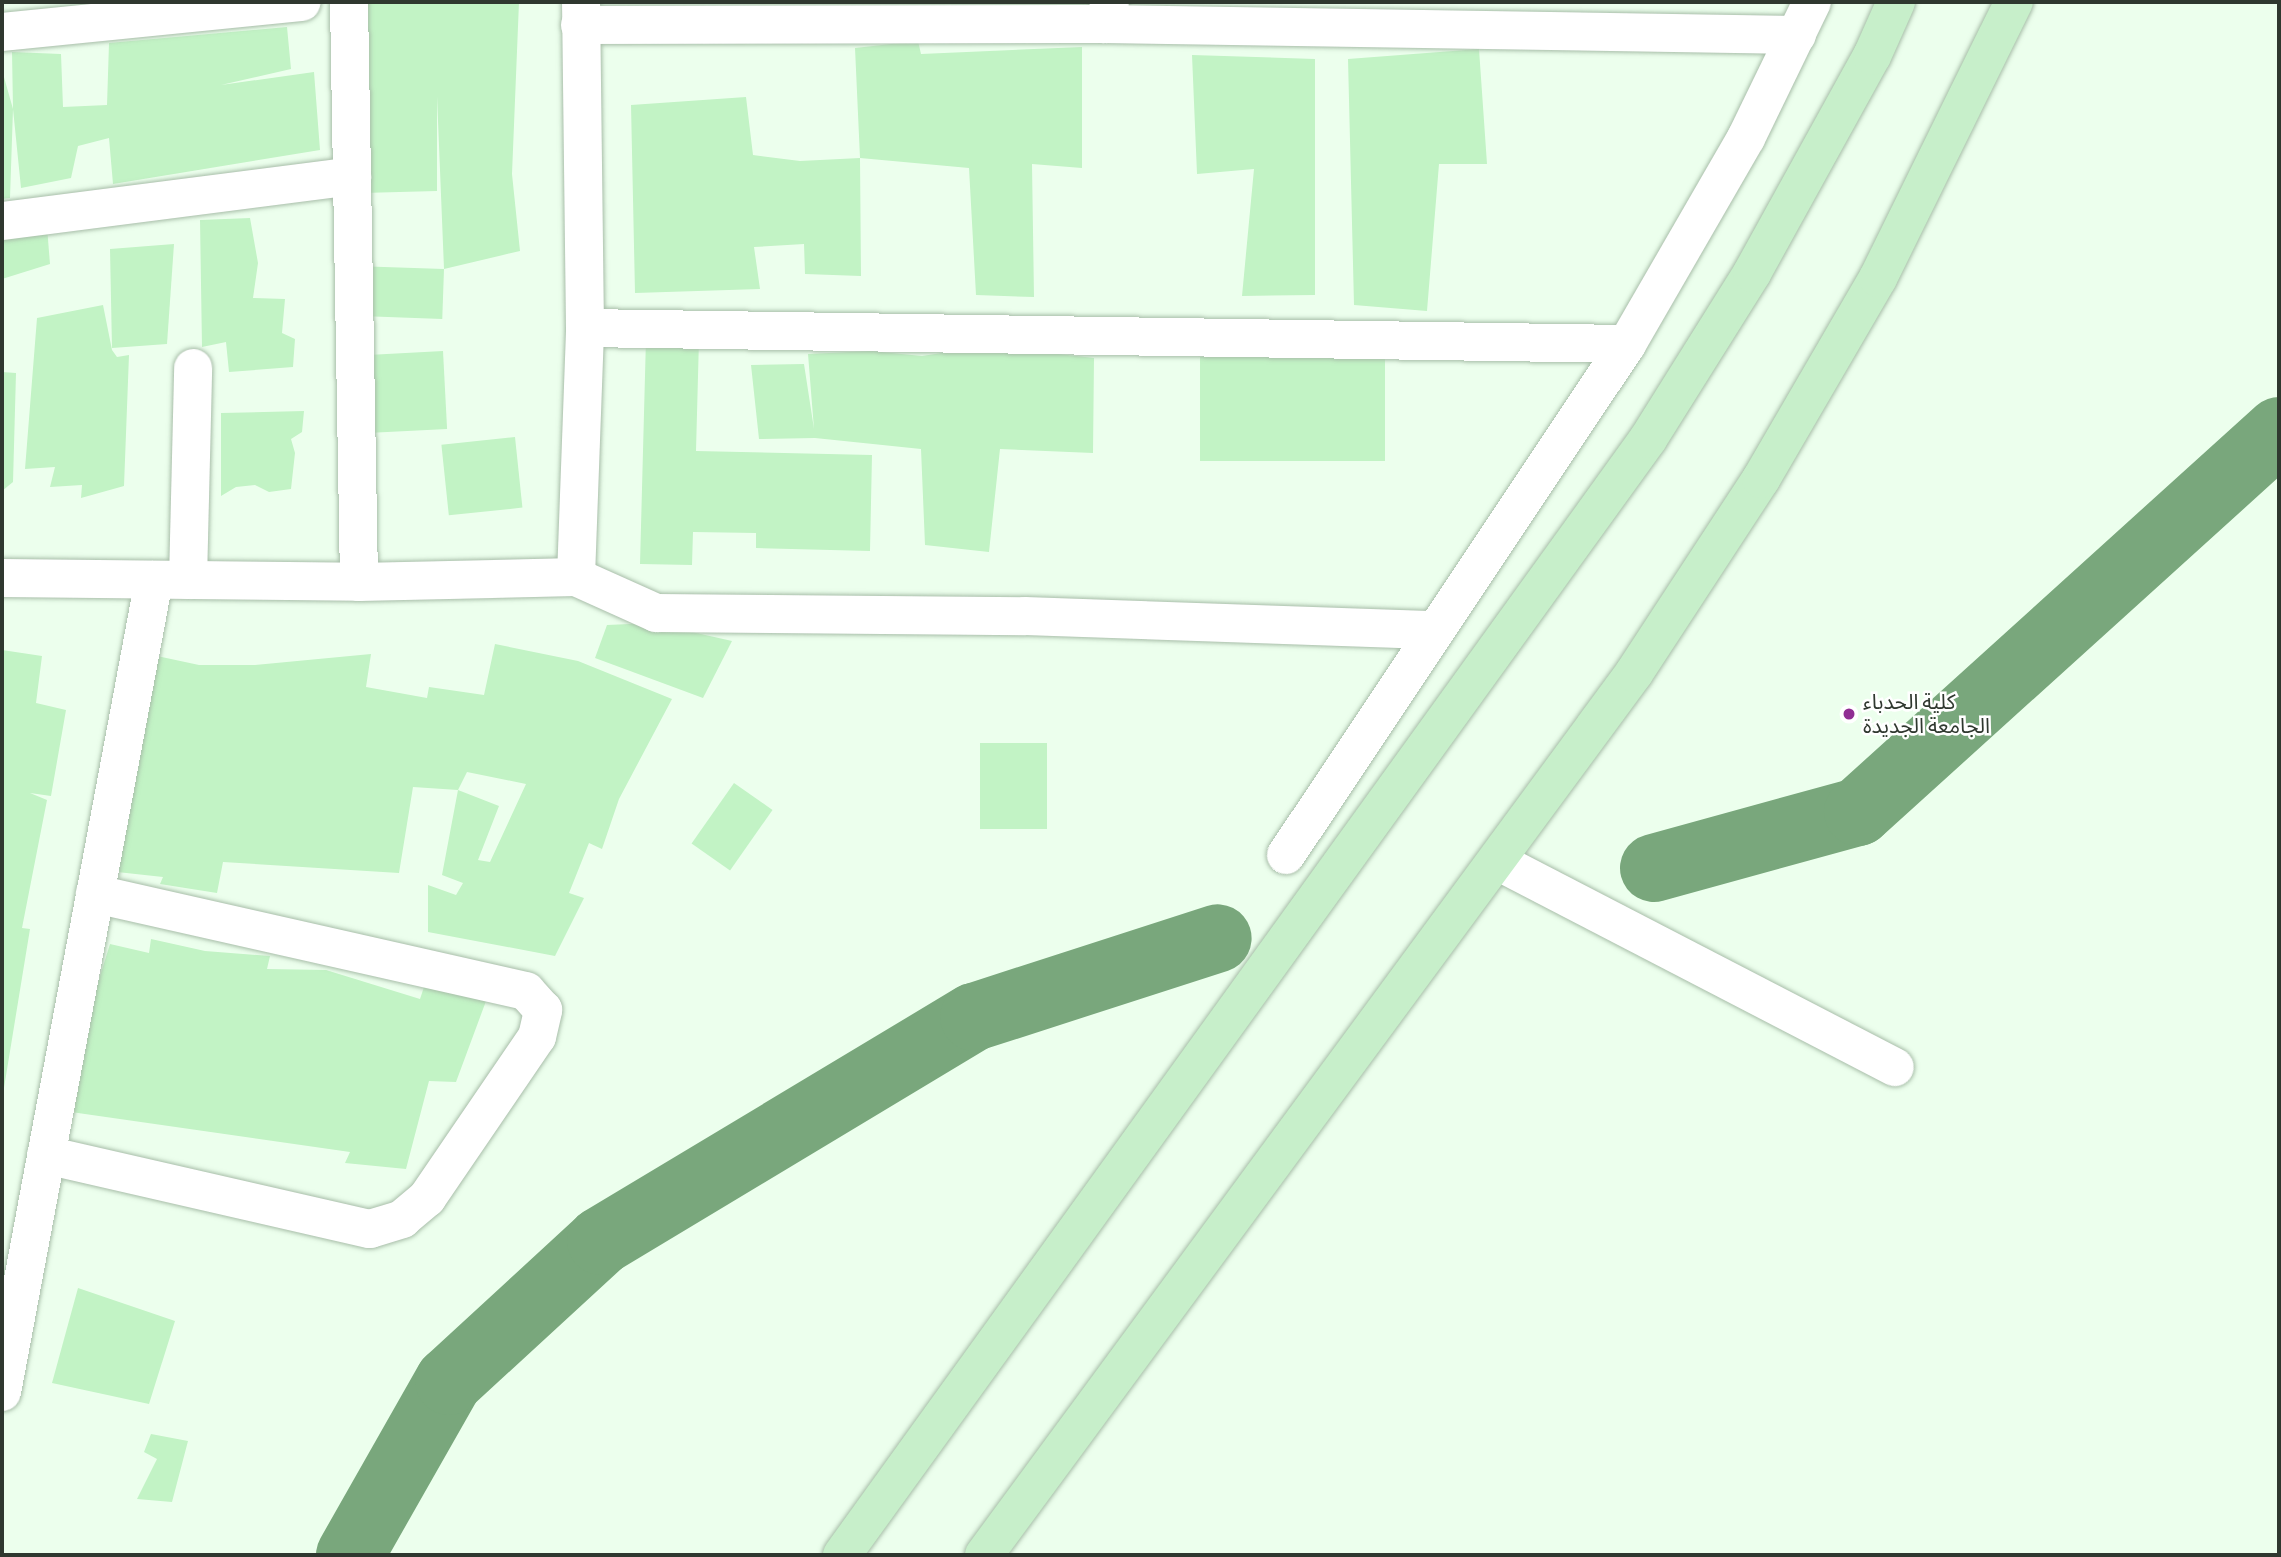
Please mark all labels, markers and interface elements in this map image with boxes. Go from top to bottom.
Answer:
place label: كلية الحدباء الجامعة الجديدة [1863,689,1990,739]
marker: كلية الحدباء الجامعة الجديدة [1841,706,1857,722]

